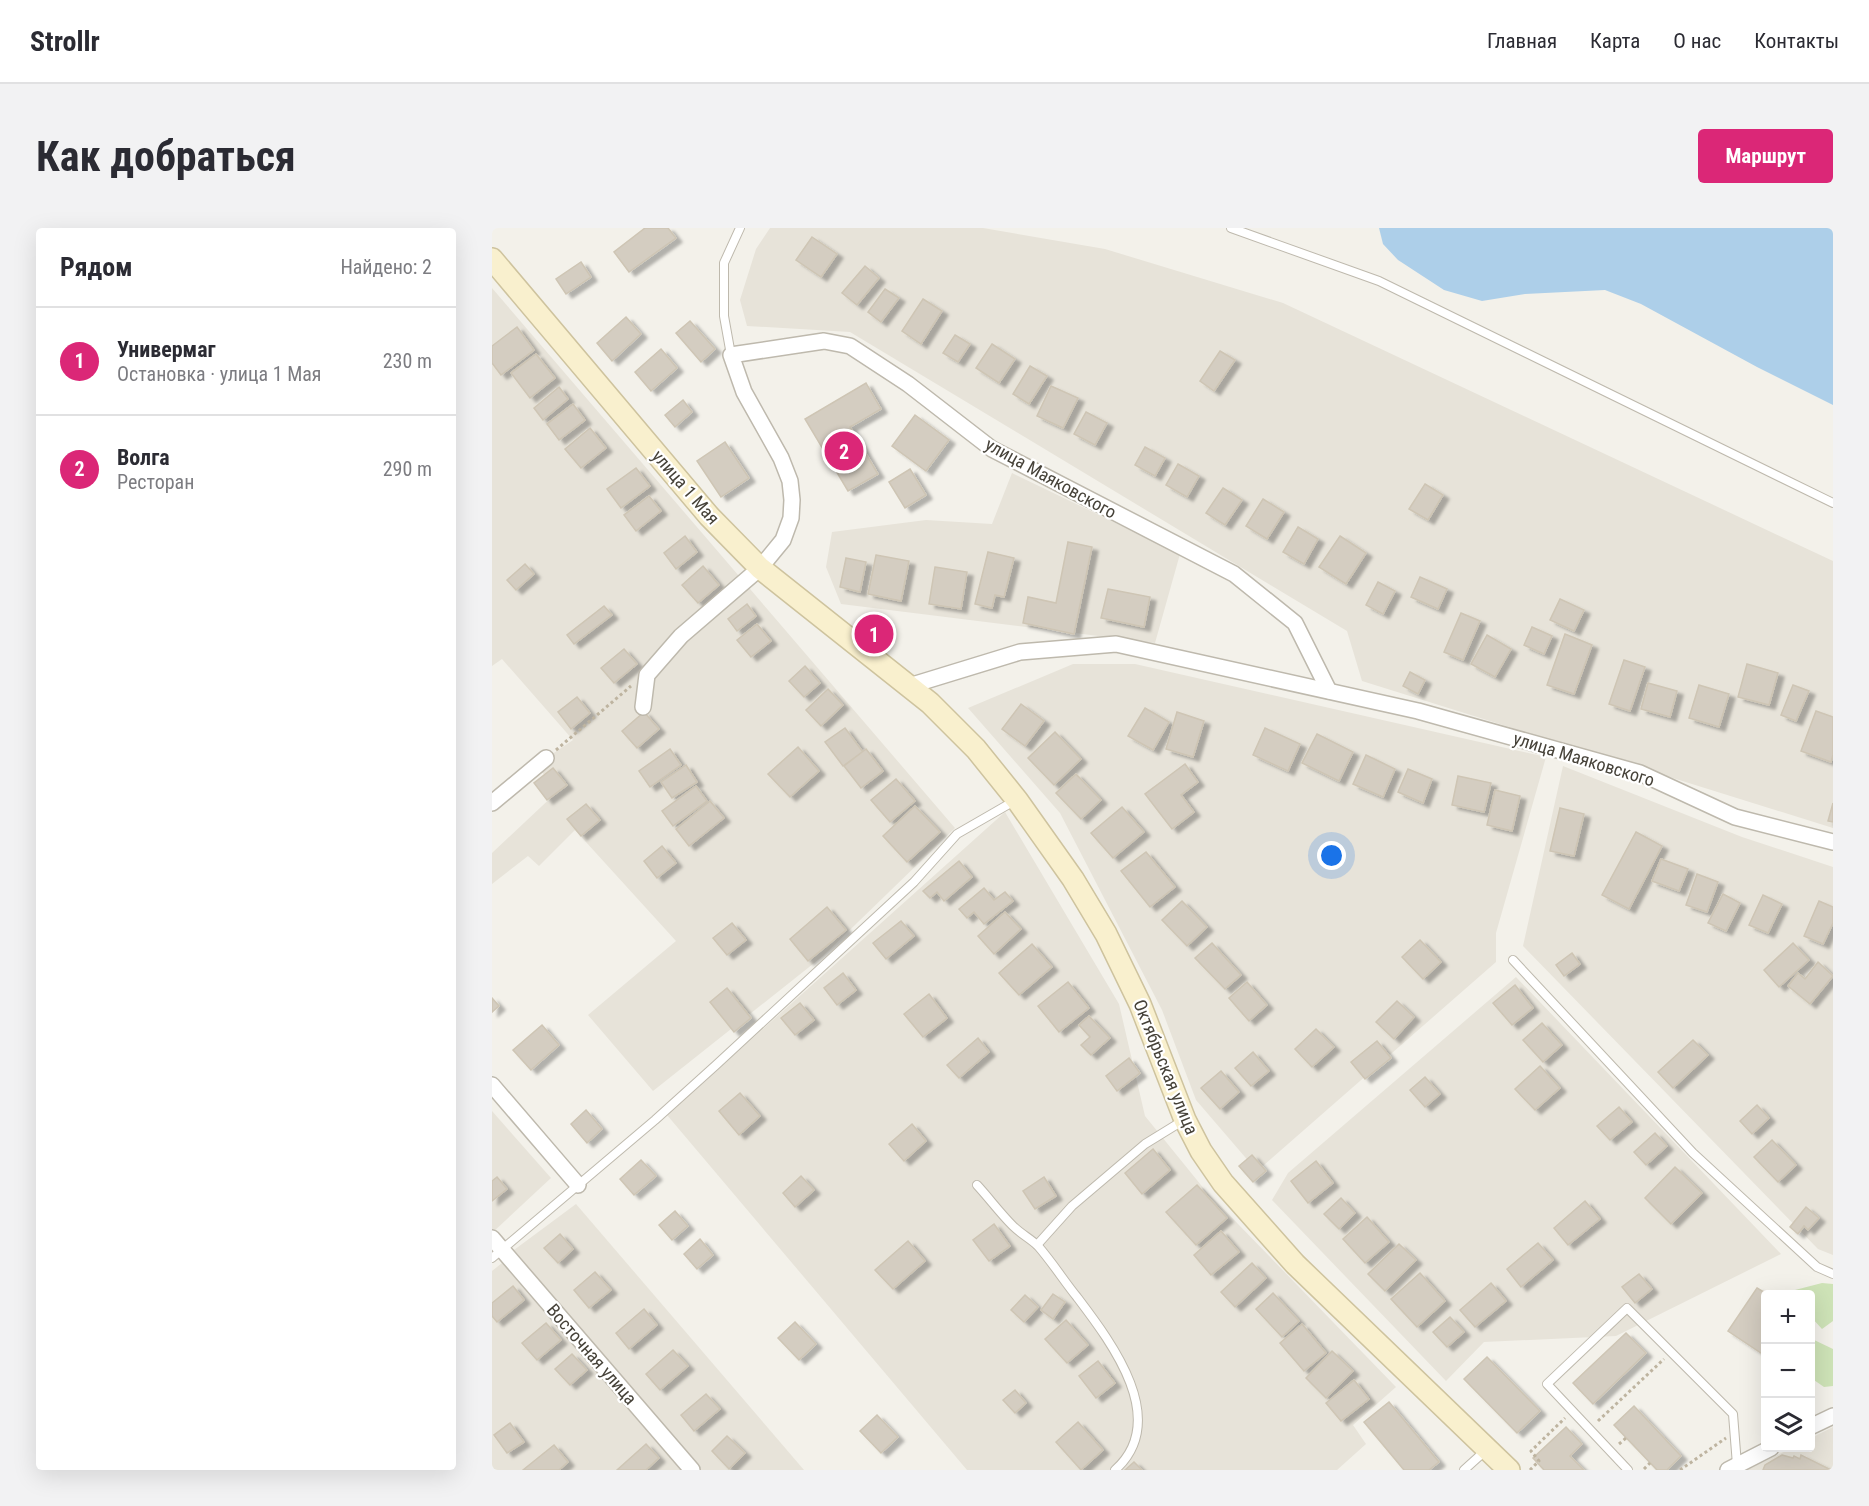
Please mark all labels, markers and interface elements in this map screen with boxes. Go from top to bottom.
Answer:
text: Strollr [30,25,100,58]
text: Главная [1487,29,1557,53]
text: Карта [1590,29,1640,53]
text: О нас [1673,29,1721,53]
text: Контакты [1754,29,1839,53]
button: Маршрут [1698,129,1833,183]
text: Как добраться [36,132,296,181]
text: Рядом [60,252,132,282]
text: Найдено: 2 [340,255,432,279]
text: Универмаг [117,337,216,362]
text: 1 [74,349,85,373]
text: 230 m [383,349,432,373]
text: Остановка · улица 1 Мая [117,362,322,386]
pin: 2 [824,428,864,474]
street label: улица Маяковского [982,433,1120,523]
text: Волга [117,445,170,470]
street label: улица 1 Мая [648,446,724,528]
text: 2 [74,457,85,481]
text: 290 m [383,457,432,481]
text: Ресторан [117,470,194,494]
pin: 1 [854,612,893,656]
street label: улица Маяковского [1511,728,1657,790]
your location [1317,841,1346,870]
street label: Октябрьская улица [1129,996,1203,1138]
map controls [1761,1290,1815,1452]
button: + [1761,1290,1815,1344]
street label: Восточная улица [543,1299,641,1409]
button: − [1761,1344,1815,1398]
button: layers [1761,1398,1815,1452]

